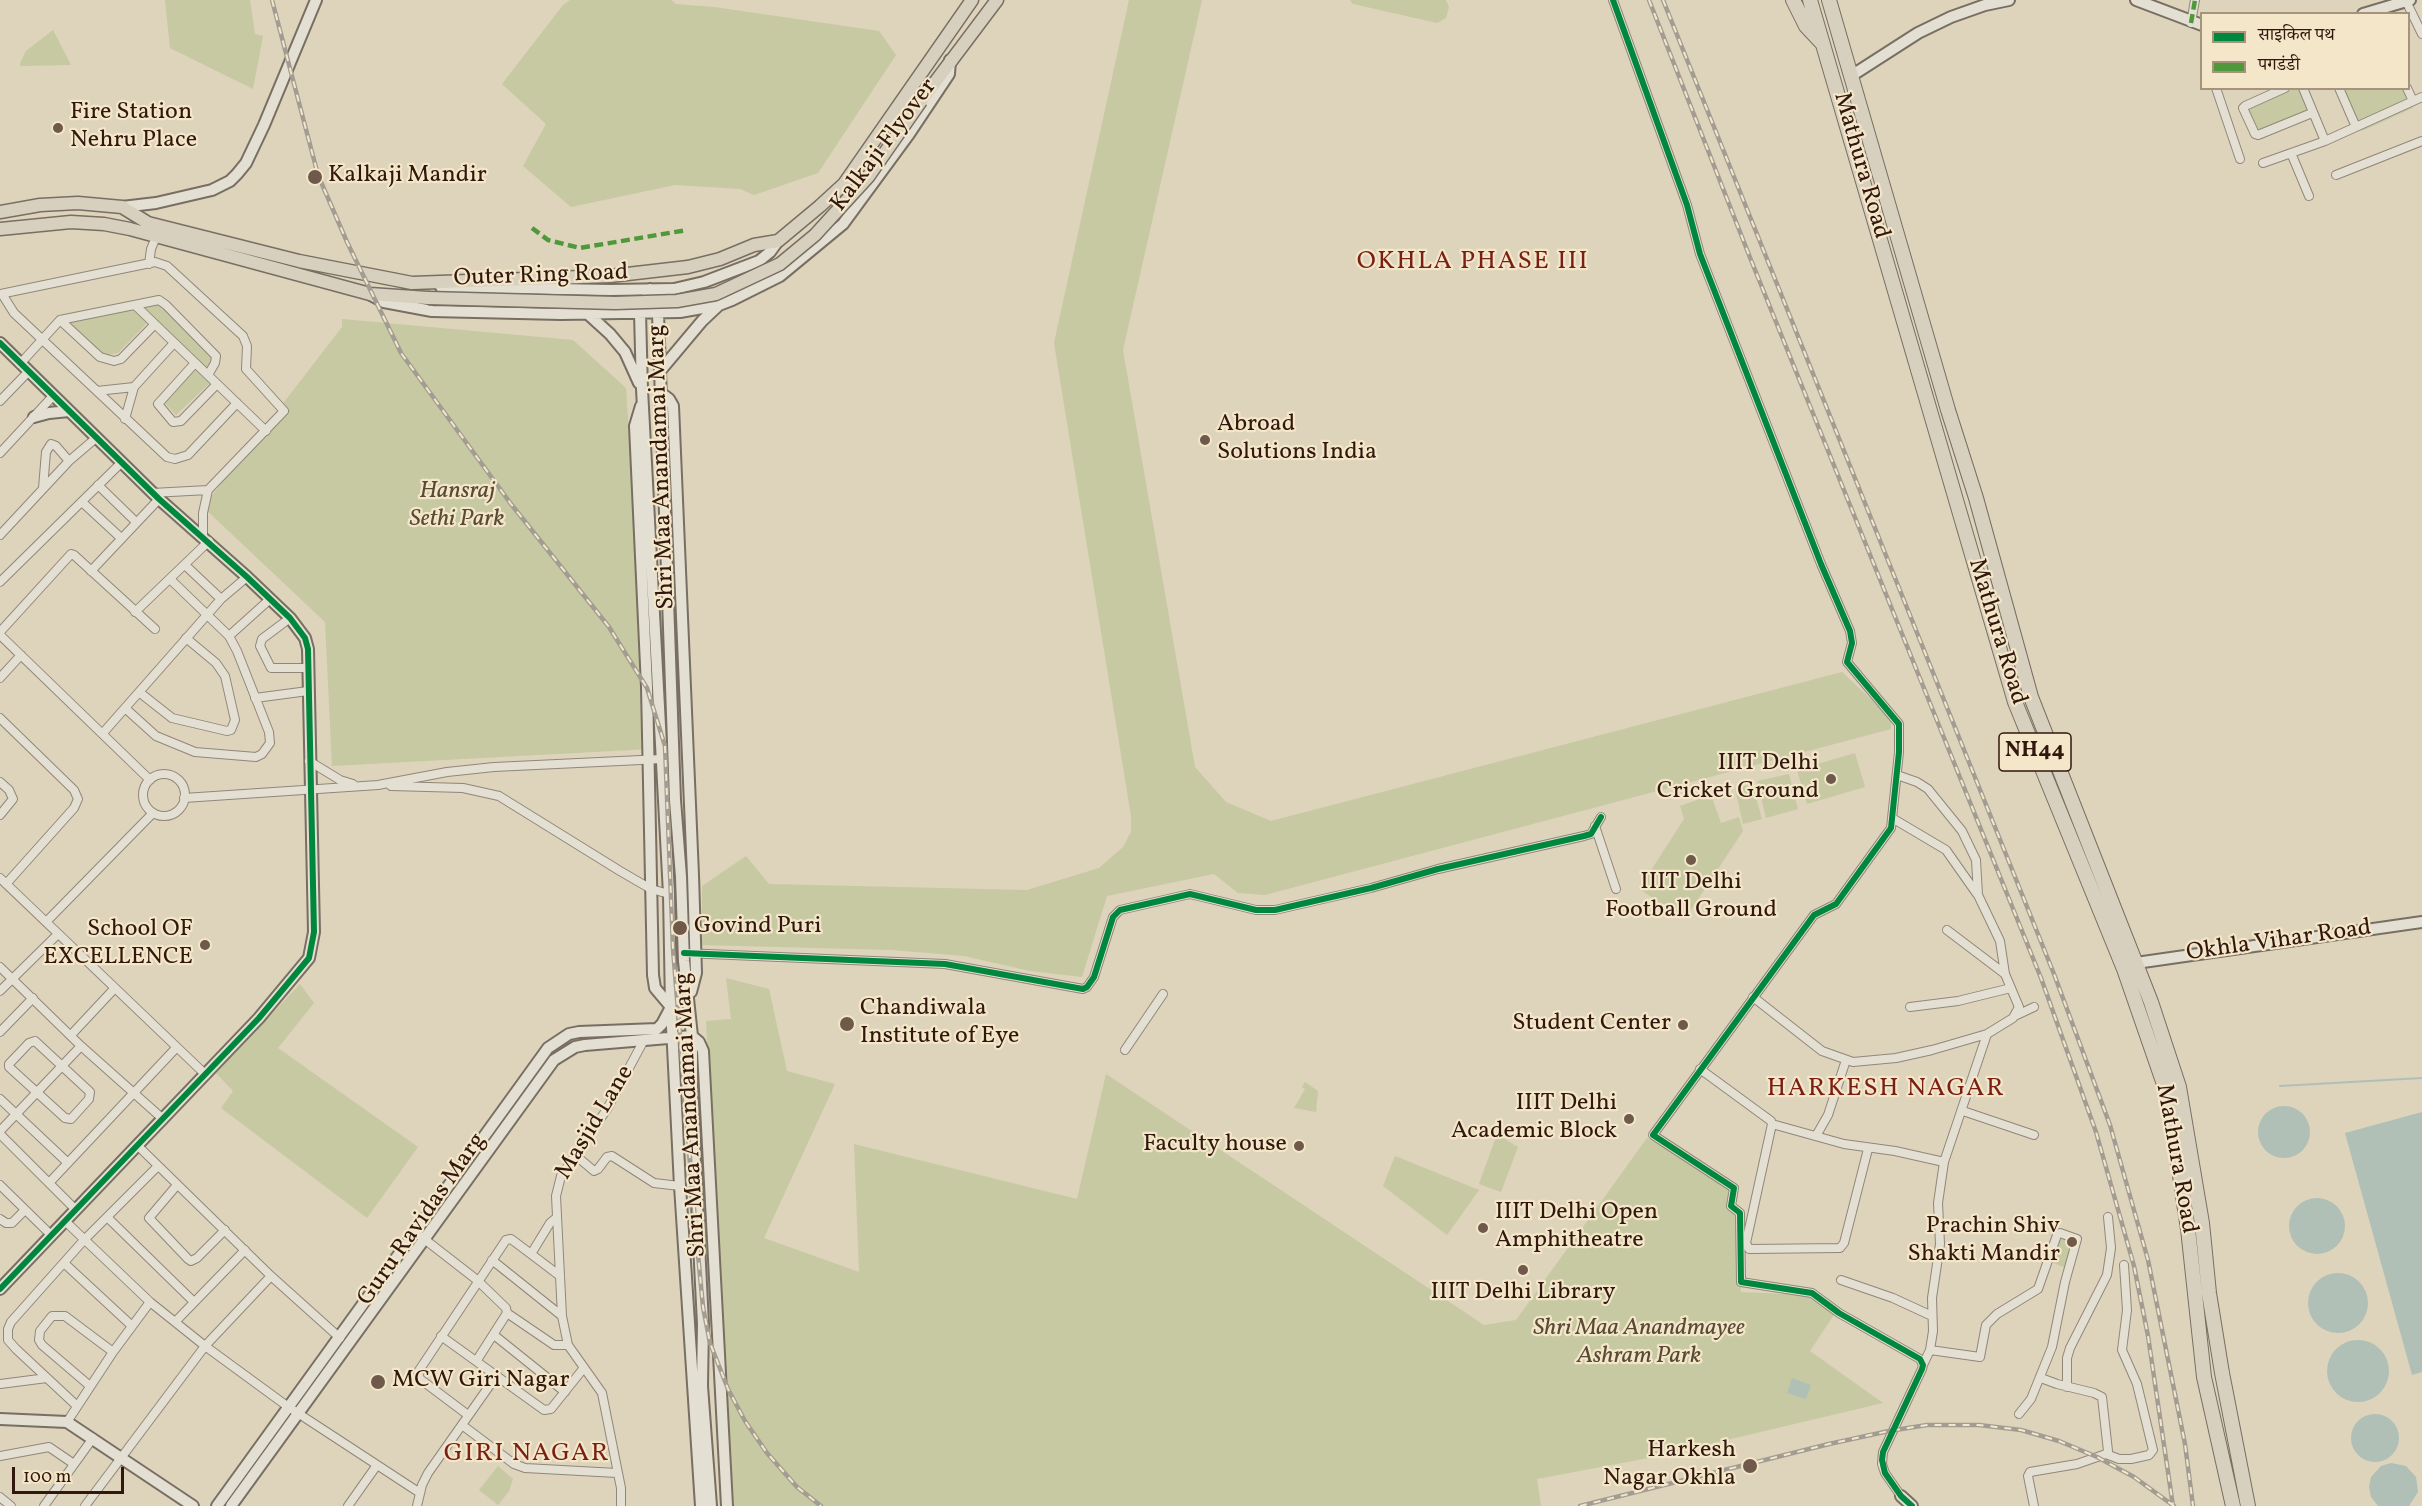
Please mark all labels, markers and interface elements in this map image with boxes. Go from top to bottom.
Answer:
legend [2200,12,2410,90]
text: साइकिल पथ [2258,23,2335,48]
text: पगडंडी [2258,53,2300,78]
street label: Kalkaji Flyover [826,74,944,218]
street label: Mathura Road [1825,89,1895,243]
place label: Fire Station Nehru Place [70,100,197,156]
marker: Fire Station Nehru Place [51,121,65,135]
place label: Kalkaji Mandir [328,163,487,191]
marker: Kalkaji Mandir [306,168,324,186]
district label: OKHLA PHASE III [1357,247,1589,279]
street label: Outer Ring Road [453,260,629,294]
street label: Shri Maa Anandamai Marg [644,324,682,610]
place label: Abroad Solutions India [1217,412,1377,468]
marker: Abroad Solutions India [1198,433,1212,447]
park label: Hansraj Sethi Park [410,479,504,535]
street label: Mathura Road [1960,555,2032,709]
road number: NH44 [1999,733,2071,771]
place label: IIIT Delhi Cricket Ground [1657,751,1819,807]
marker: IIIT Delhi Cricket Ground [1824,772,1838,786]
marker: IIIT Delhi Football Ground [1684,853,1698,867]
place label: IIIT Delhi Football Ground [1605,870,1777,926]
place label: Govind Puri [694,914,821,942]
street label: Okhla Vihar Road [2185,915,2373,969]
place label: School OF EXCELLENCE [43,917,193,973]
marker: Govind Puri [671,919,689,937]
marker: School OF EXCELLENCE [198,938,212,952]
street label: Shri Maa Anandamai Marg [670,972,714,1258]
place label: Chandiwala Institute of Eye [860,996,1019,1052]
place label: Student Center [1512,1011,1671,1039]
marker: Chandiwala Institute of Eye [838,1015,856,1033]
marker: Student Center [1676,1018,1690,1032]
street label: Masjid Lane [551,1061,641,1185]
district label: HARKESH NAGAR [1767,1074,2005,1106]
street label: Mathura Road [2148,1082,2202,1236]
place label: IIIT Delhi Academic Block [1451,1091,1617,1147]
marker: IIIT Delhi Academic Block [1622,1112,1636,1126]
street label: Guru Ravidas Marg [353,1128,493,1312]
place label: Faculty house [1143,1132,1287,1160]
marker: Faculty house [1292,1139,1306,1153]
place label: IIIT Delhi Open Amphitheatre [1495,1200,1658,1256]
place label: Prachin Shiv Shakti Mandir [1908,1214,2060,1270]
marker: IIIT Delhi Open Amphitheatre [1476,1221,1490,1235]
marker: Prachin Shiv Shakti Mandir [2065,1235,2079,1249]
marker: IIIT Delhi Library [1516,1263,1530,1277]
place label: IIIT Delhi Library [1431,1280,1615,1308]
park label: Shri Maa Anandmayee Ashram Park [1533,1316,1745,1372]
place label: MCW Giri Nagar [392,1368,570,1396]
marker: MCW Giri Nagar [369,1373,387,1391]
place label: Harkesh Nagar Okhla [1603,1438,1736,1494]
district label: GIRI NAGAR [444,1439,610,1471]
scale bar [15,1455,128,1493]
marker: Harkesh Nagar Okhla [1741,1457,1759,1475]
text: 100 m [23,1465,72,1490]

